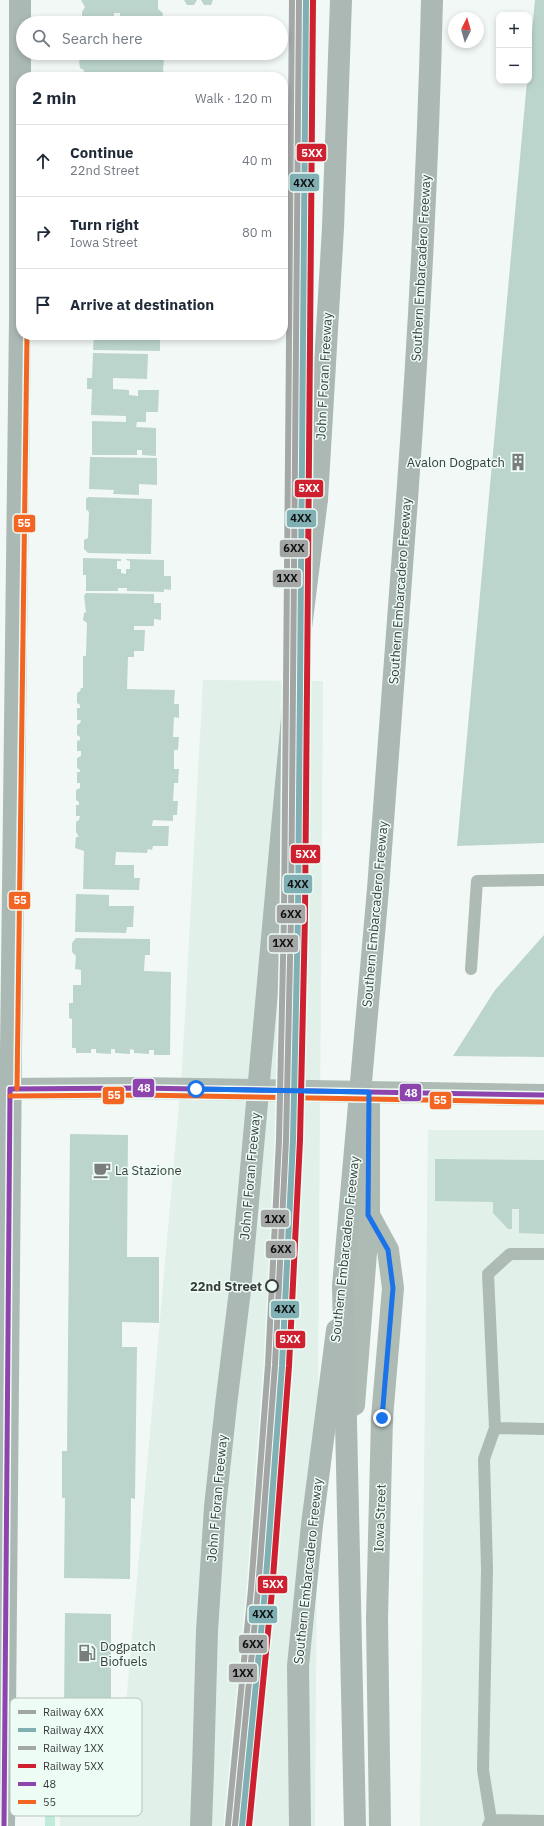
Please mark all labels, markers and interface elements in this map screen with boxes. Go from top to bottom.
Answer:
north arrow [448,12,484,48]
map controls [496,12,532,84]
button: + [496,12,532,48]
search box [16,16,288,60]
icon: search [30,27,52,49]
text: Search here [62,29,142,48]
button: − [496,48,532,84]
text: 2 min [32,87,76,109]
text: Walk · 120 m [195,90,272,107]
text: Continue [70,143,134,162]
line badge: 5XX [296,143,327,162]
text: 5XX [301,146,323,160]
icon: ahead [32,150,54,172]
text: 40 m [242,152,272,169]
text: 22nd Street [70,162,139,179]
line badge: 4XX [289,173,320,192]
street label: Southern Embarcadero Freeway [408,174,434,362]
text: 4XX [293,176,315,190]
text: Turn right [70,215,139,234]
icon: right [32,222,54,244]
text: 80 m [242,224,272,241]
text: Iowa Street [70,234,138,251]
icon: arrive [32,294,54,316]
text: Arrive at destination [70,295,214,314]
street label: John F Foran Freeway [312,311,336,440]
building icon: Avalon Dogpatch [508,452,528,472]
place label: Avalon Dogpatch [407,454,505,471]
line badge: 5XX [294,479,324,498]
text: 5XX [298,481,320,495]
street label: Southern Embarcadero Freeway [385,497,415,685]
line badge: 4XX [286,509,317,528]
text: 4XX [290,511,312,525]
line badge: 55 [13,514,36,533]
text: 55 [17,516,31,530]
line badge: 6XX [279,539,309,558]
text: 6XX [283,541,305,555]
line badge: 1XX [272,569,302,588]
text: 1XX [276,571,298,585]
street label: Southern Embarcadero Freeway [358,820,392,1008]
line badge: 5XX [290,844,321,864]
text: 5XX [295,847,317,861]
line badge: 4XX [283,874,313,894]
text: 4XX [287,877,309,891]
line badge: 55 [8,891,31,910]
text: 55 [13,893,27,907]
line badge: 6XX [276,904,306,924]
text: 6XX [280,907,302,921]
line badge: 1XX [268,934,299,953]
text: 1XX [272,936,294,950]
line badge: 48 [132,1078,155,1098]
route start [187,1080,205,1098]
text: 48 [137,1081,151,1095]
line badge: 48 [399,1083,422,1102]
line badge: 55 [102,1086,125,1105]
text: 48 [404,1086,418,1100]
text: 55 [107,1088,121,1102]
line badge: 55 [429,1091,452,1110]
text: 55 [433,1093,447,1107]
street label: John F Foran Freeway [236,1111,264,1240]
street label: Southern Embarcadero Freeway [327,1155,363,1343]
cafe icon: La Stazione [92,1160,112,1180]
place label: La Stazione [115,1162,182,1179]
line badge: 1XX [260,1209,290,1228]
text: 1XX [264,1212,286,1226]
line badge: 6XX [265,1240,296,1259]
text: 6XX [270,1242,292,1256]
place label: 22nd Street [190,1278,262,1295]
marker: 22nd Street [265,1279,279,1293]
line badge: 4XX [270,1300,300,1319]
text: 4XX [274,1302,296,1316]
line badge: 5XX [275,1330,306,1349]
text: 5XX [279,1332,301,1346]
route end [373,1409,391,1427]
street label: John F Foran Freeway [203,1433,231,1562]
street label: Southern Embarcadero Freeway [290,1477,326,1665]
street label: Iowa Street [370,1484,390,1552]
line badge: 5XX [257,1575,288,1594]
text: 5XX [262,1577,284,1591]
line badge: 4XX [248,1605,278,1624]
text: 4XX [252,1607,274,1621]
line badge: 6XX [238,1634,268,1654]
text: 6XX [242,1637,264,1651]
place label: Dogpatch Biofuels [100,1638,156,1670]
fuel station icon: Dogpatch Biofuels [77,1643,97,1663]
line badge: 1XX [228,1663,258,1683]
text: 1XX [232,1666,254,1680]
legend [10,1698,142,1816]
text: Railway 6XX [43,1705,104,1719]
text: Railway 4XX [43,1723,104,1737]
text: Railway 1XX [43,1741,104,1755]
text: Railway 5XX [43,1759,104,1773]
text: 48 [43,1777,56,1791]
text: 55 [43,1795,56,1809]

